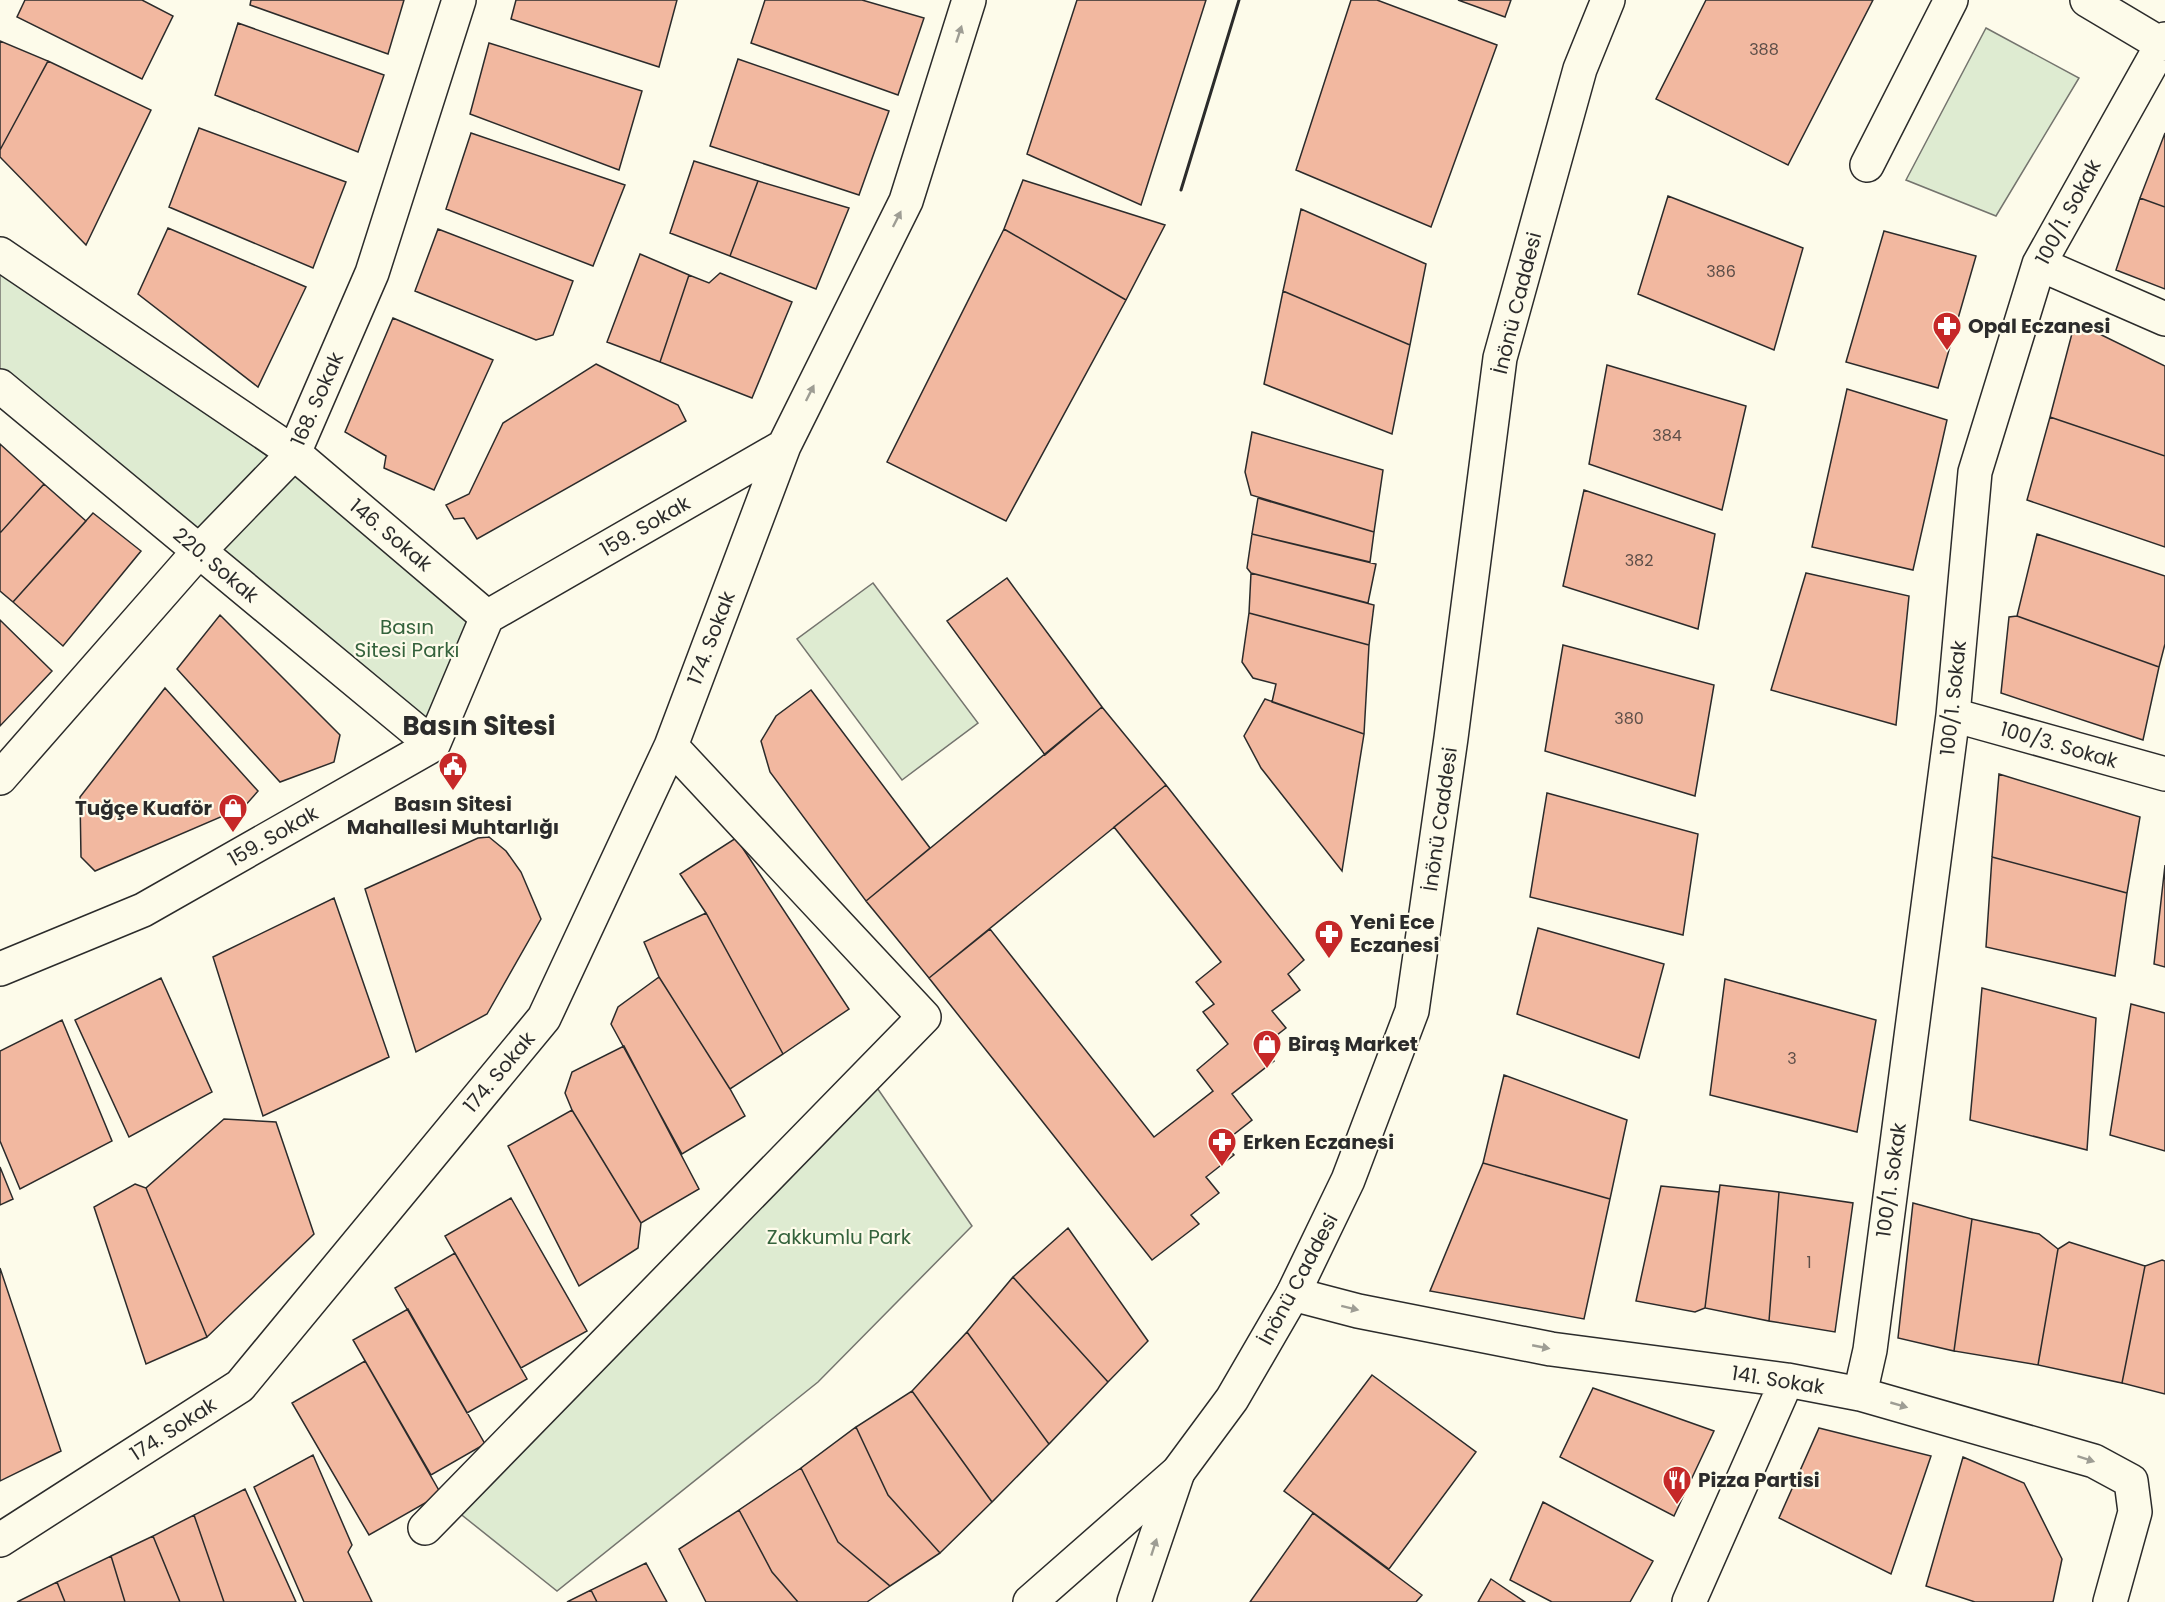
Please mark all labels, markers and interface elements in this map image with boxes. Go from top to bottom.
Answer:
one-way arrow [955,25,964,43]
house number: 388 [1749,38,1779,61]
street label: 100/1. Sokak [2028,154,2108,270]
one-way arrow [892,210,902,227]
street label: İnönü Caddesi [1486,229,1548,377]
house number: 386 [1706,260,1736,283]
pharmacy icon: Opal Eczanesi [1931,310,1963,352]
place label: Opal Eczanesi [1968,312,2110,340]
street label: 168. Sokak [284,347,350,450]
one-way arrow [805,385,815,402]
house number: 384 [1652,424,1682,447]
street label: 159. Sokak [595,489,696,563]
street label: 146. Sokak [344,492,439,578]
street label: 220. Sokak [167,521,265,610]
house number: 382 [1625,549,1653,572]
street label: 174. Sokak [680,587,742,689]
park label: Basın Sitesi Parkı [355,613,459,664]
street label: 100/1. Sokak [1933,638,1973,757]
house number: 380 [1614,707,1644,730]
district label: Basın Sitesi [402,708,556,744]
street label: 100/3. Sokak [1997,715,2122,775]
street label: İnönü Caddesi [1416,745,1464,893]
public building icon: Basın Sitesi Mahallesi Muhtarlığı [437,750,469,792]
place label: Basın Sitesi Mahallesi Muhtarlığı [347,790,559,841]
shop icon: Tuğçe Kuaför [217,792,249,834]
place label: Tuğçe Kuaför [75,794,212,822]
street label: 159. Sokak [223,799,324,873]
place label: Yeni Ece Eczanesi [1350,908,1439,959]
pharmacy icon: Yeni Ece Eczanesi [1313,918,1345,960]
street label: 174. Sokak [457,1025,542,1119]
shop icon: Biraş Market [1251,1028,1283,1070]
place label: Biraş Market [1288,1030,1418,1058]
house number: 3 [1787,1047,1797,1070]
street label: 100/1. Sokak [1869,1120,1913,1239]
pharmacy icon: Erken Eczanesi [1206,1126,1238,1168]
place label: Erken Eczanesi [1243,1128,1394,1156]
street label: İnönü Caddesi [1252,1208,1344,1350]
park label: Zakkumlu Park [767,1223,912,1251]
house number: 1 [1806,1251,1812,1274]
one-way arrow [1341,1304,1359,1314]
one-way arrow [1532,1343,1551,1352]
street label: 141. Sokak [1730,1359,1827,1401]
street label: 174. Sokak [124,1390,222,1467]
one-way arrow [1890,1401,1908,1410]
one-way arrow [2077,1455,2095,1464]
restaurant icon: Pizza Partisi [1661,1464,1693,1506]
place label: Pizza Partisi [1698,1466,1820,1494]
one-way arrow [1150,1538,1159,1556]

